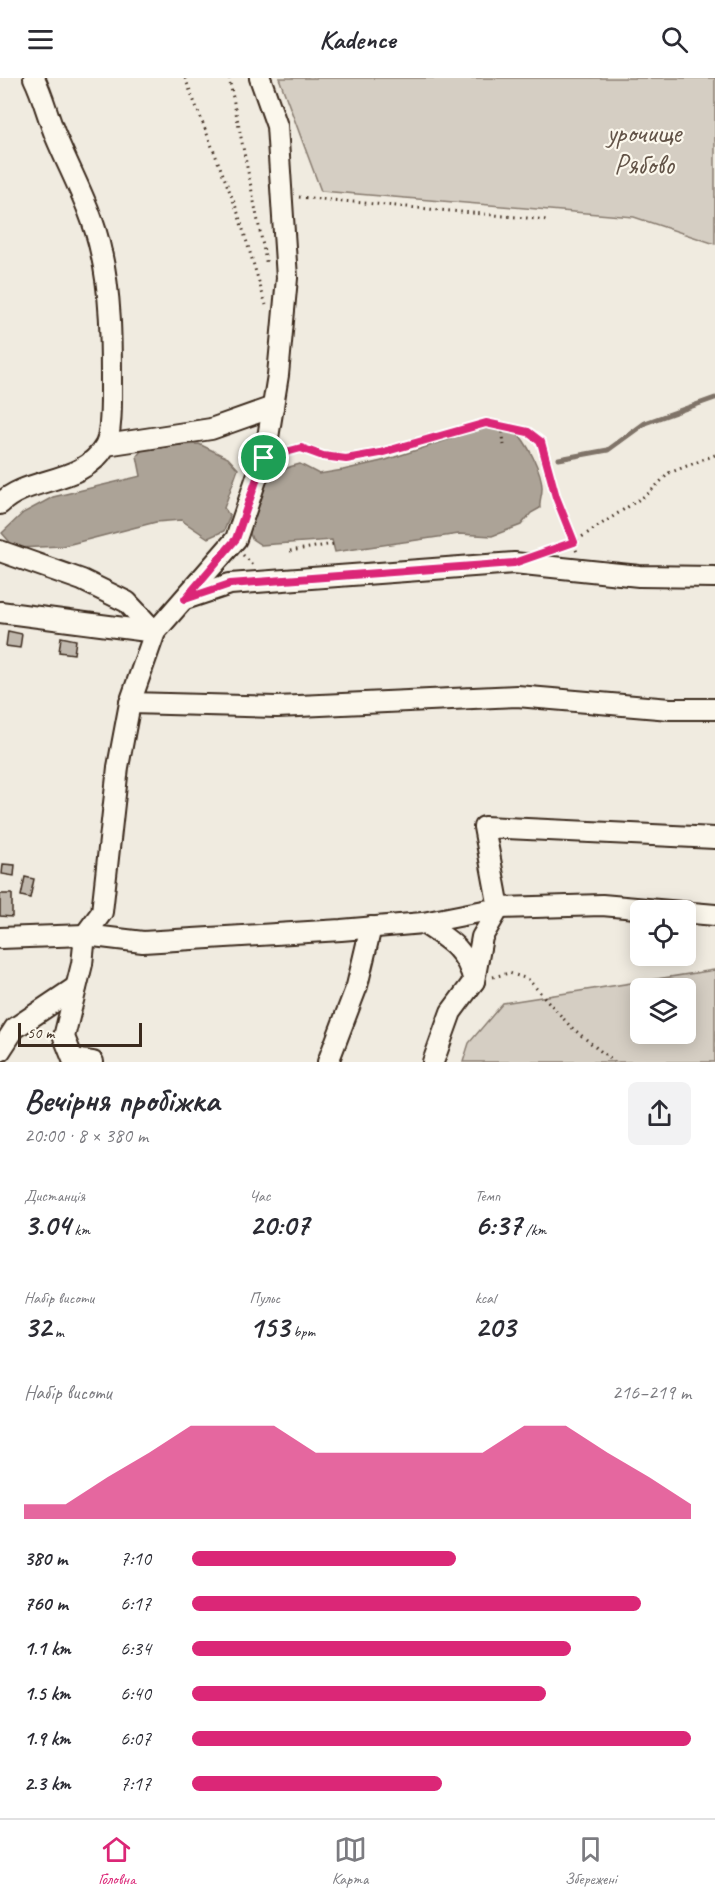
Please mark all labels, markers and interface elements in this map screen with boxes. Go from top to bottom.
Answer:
text: Kadence [319,22,396,56]
icon: menu [24,23,57,56]
icon: search [658,23,691,56]
park label: урочище Рябово [605,115,683,182]
pin [238,432,289,483]
icon: arrive [247,441,280,474]
map controls [630,900,696,1044]
button: locate [630,900,696,966]
button: layers [630,978,696,1044]
scale bar [18,1020,142,1048]
text: 50 m [27,1023,54,1043]
text: Вечірня пробіжка [24,1079,219,1121]
button: share [628,1082,691,1145]
text: 20:00 · 8 × 380 m [24,1123,148,1148]
text: Дистанція [24,1186,85,1206]
text: Час [249,1186,270,1206]
text: Темп [475,1186,500,1206]
text: 3.04 [24,1206,70,1244]
text: 20:07 [249,1206,309,1244]
text: 6:37 [475,1206,522,1244]
text: km [70,1220,90,1240]
text: /km [522,1220,546,1240]
text: Набір висоти [24,1288,94,1308]
text: Пульс [249,1288,280,1308]
text: kcal [475,1288,496,1308]
text: 32 [24,1308,51,1346]
text: 153 [249,1308,289,1346]
text: 203 [475,1308,515,1346]
text: m [51,1322,64,1342]
text: bpm [289,1322,315,1342]
text: Набір висоти [24,1380,111,1405]
text: 216–219 m [612,1380,691,1405]
text: 380 m [24,1546,67,1571]
text: 7:10 [120,1546,151,1571]
text: 760 m [24,1591,68,1616]
text: 6:17 [120,1591,151,1616]
text: 1.1 km [24,1636,71,1661]
text: 6:34 [120,1636,151,1661]
text: 1.5 km [24,1681,70,1706]
text: 6:40 [120,1681,151,1706]
text: 1.9 km [24,1726,70,1751]
text: 6:07 [120,1726,151,1751]
text: 2.3 km [24,1771,71,1796]
text: 7:17 [120,1771,151,1796]
tab: Головна [98,1833,135,1889]
tab: Карта [332,1833,368,1889]
tab: Збережені [565,1833,617,1889]

